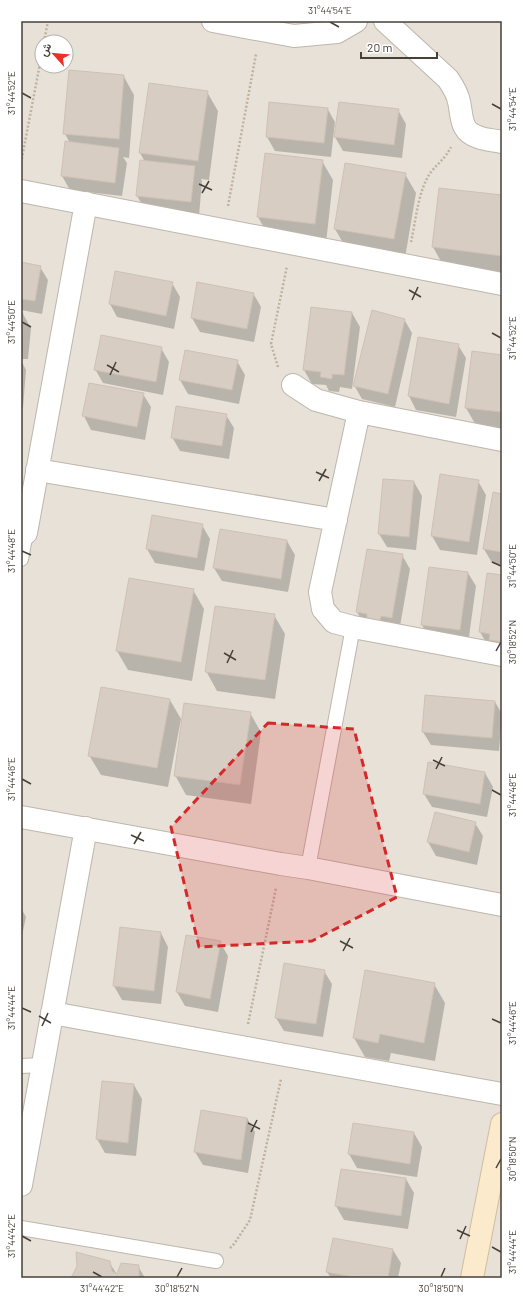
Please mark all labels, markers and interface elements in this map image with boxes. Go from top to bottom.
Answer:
text: 31°44'54"E [308,4,352,16]
north arrow [34,34,74,74]
scale bar [361,34,437,60]
text: ش [36,40,54,59]
text: 20 m [367,40,393,54]
text: 31°44'52"E [5,71,17,115]
text: 31°44'54"E [506,87,518,131]
text: 31°44'50"E [5,300,17,344]
text: 31°44'52"E [506,316,518,360]
text: 31°44'48"E [5,529,17,573]
text: 31°44'50"E [506,544,518,588]
text: 30°18'52"N [506,620,518,664]
text: 31°44'46"E [5,757,17,801]
text: 31°44'48"E [506,773,518,817]
text: 31°44'44"E [5,986,17,1030]
text: 31°44'46"E [506,1001,518,1045]
text: 30°18'50"N [506,1137,518,1181]
text: 31°44'42"E [5,1214,17,1258]
text: 31°44'44"E [506,1230,518,1274]
text: 31°44'42"E [80,1282,124,1294]
text: 30°18'52"N [155,1282,199,1294]
text: 30°18'50"N [419,1282,463,1294]

